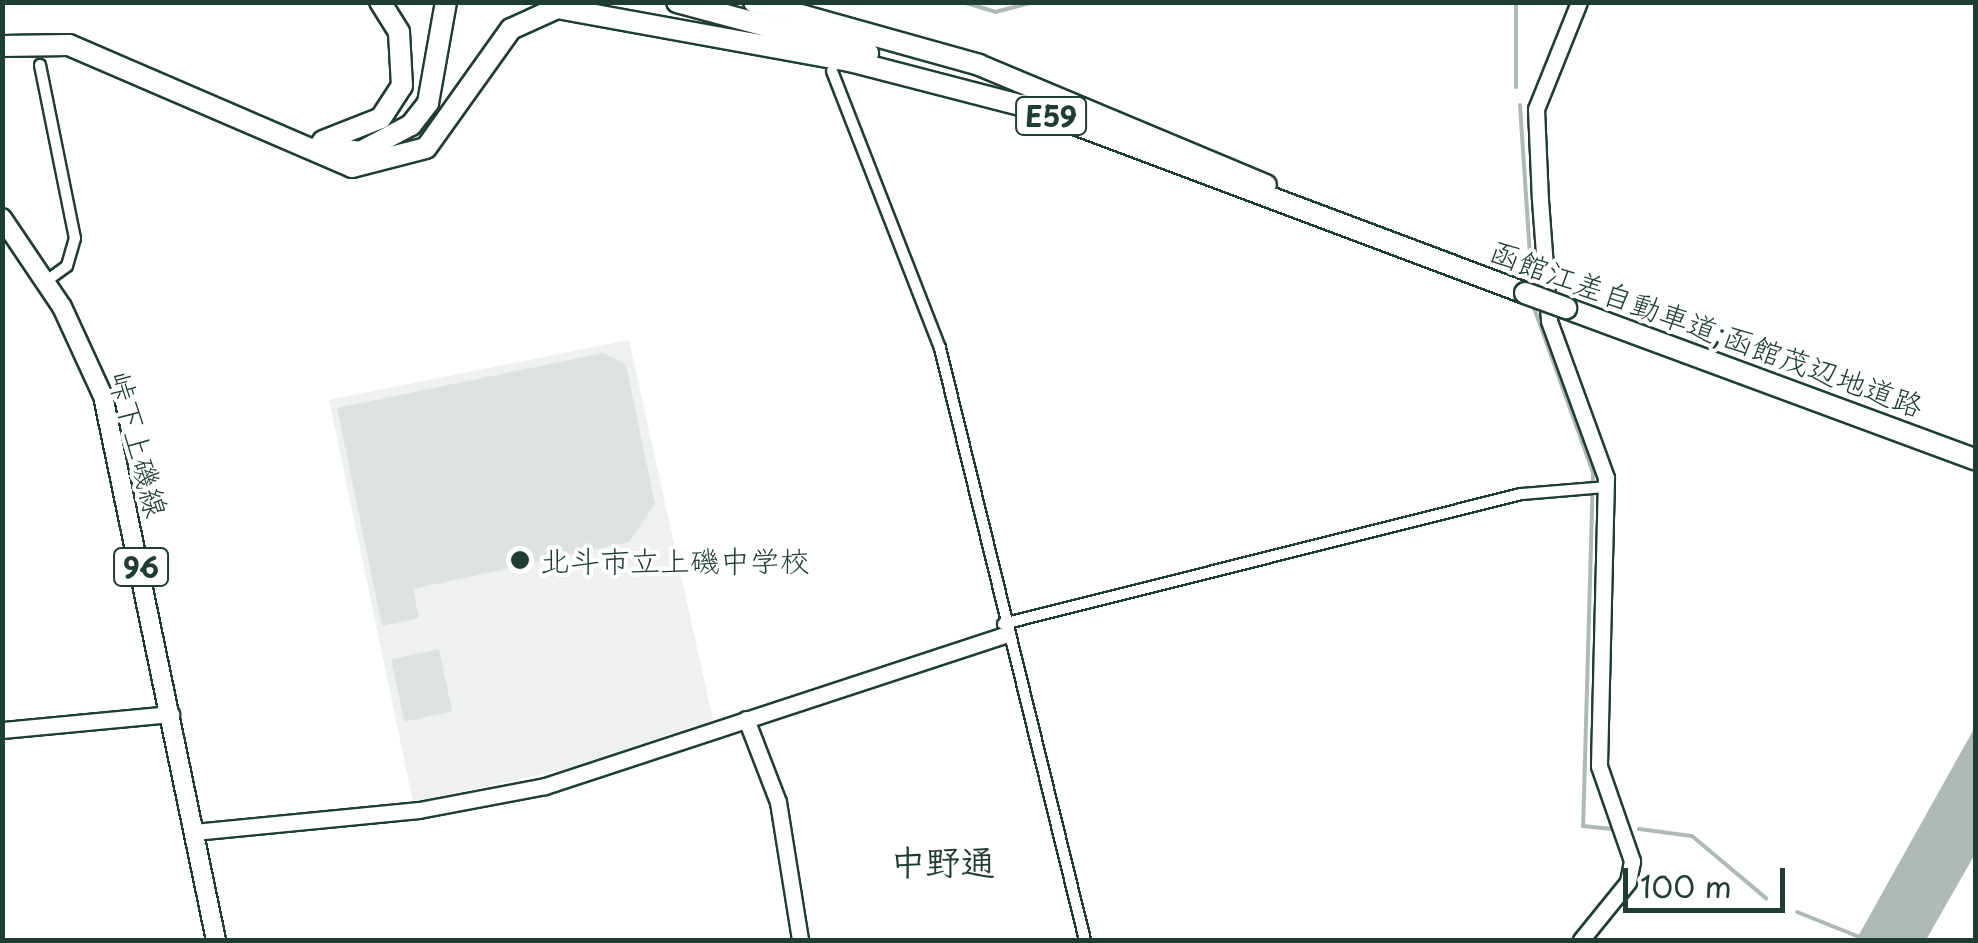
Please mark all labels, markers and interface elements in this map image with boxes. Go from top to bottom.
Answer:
road number: E59 [1014,93,1088,139]
street label: 函館江差自動車道;函館茂辺地道路 [1485,233,1929,423]
street label: 峠下上磯線 [102,367,176,521]
place label: 北斗市立上磯中学校 [540,542,810,578]
road number: 96 [111,544,171,590]
marker: 北斗市立上磯中学校 [509,549,531,571]
district label: 中野通 [891,840,995,882]
scale bar [1628,848,1790,910]
text: 100 m [1640,863,1732,908]

